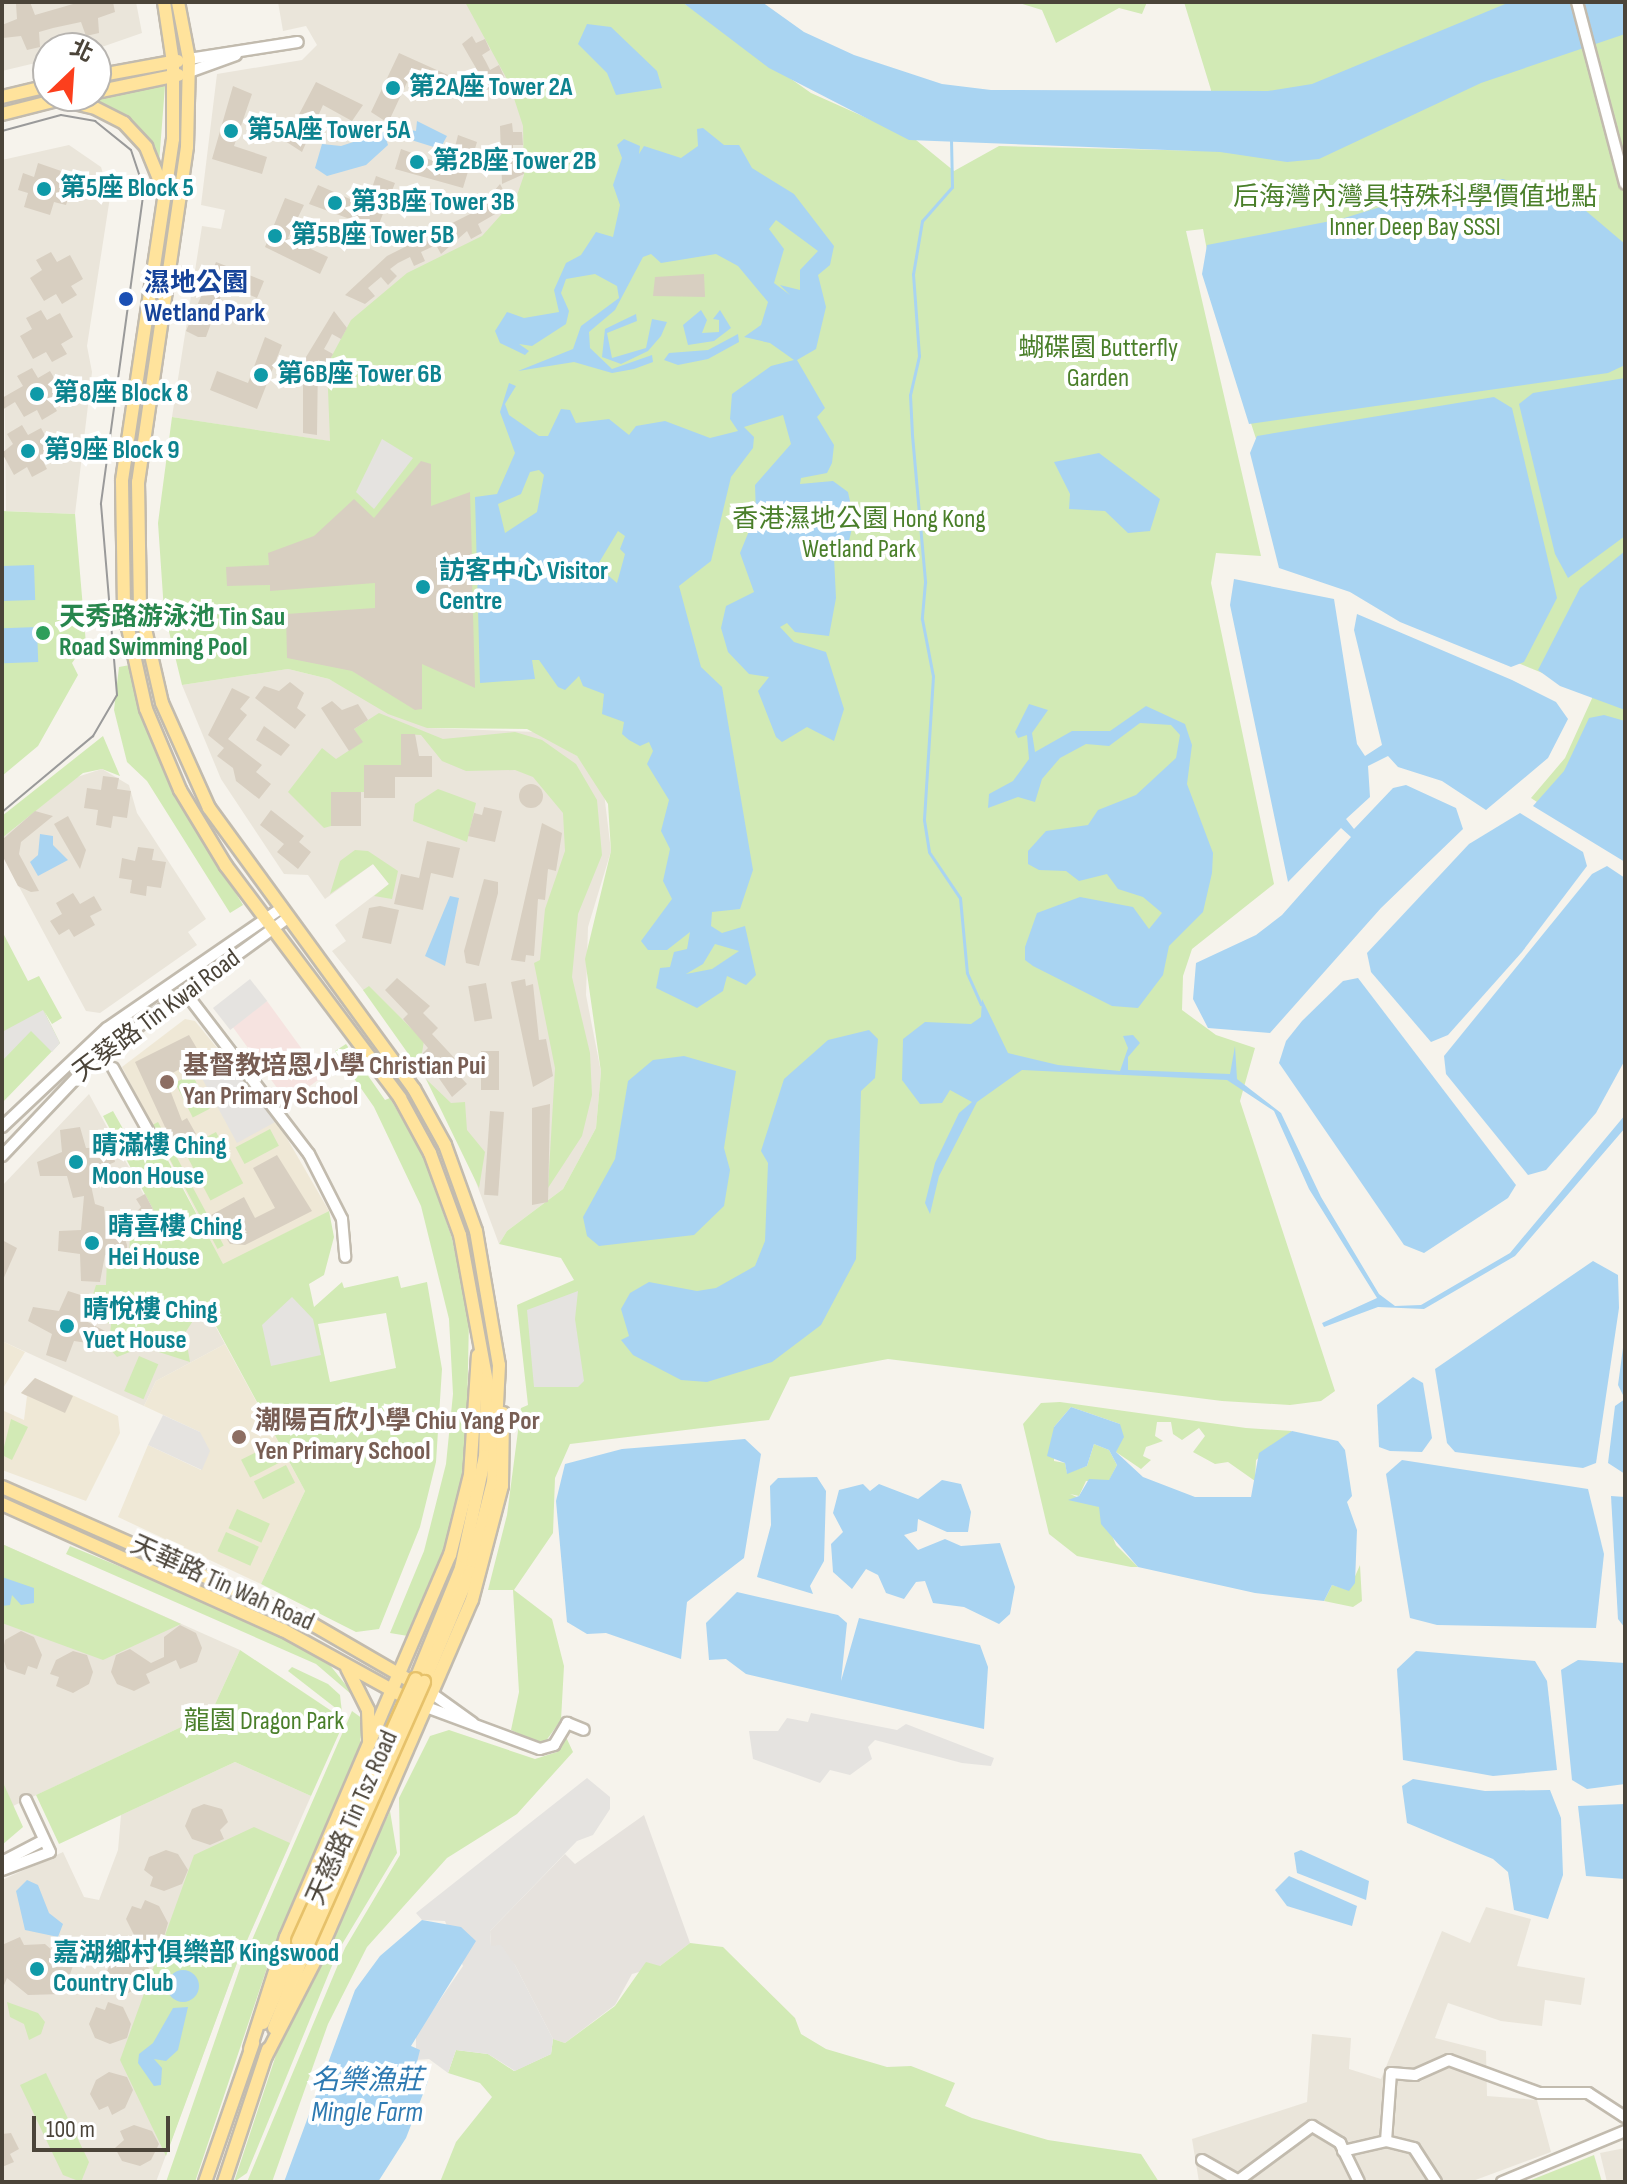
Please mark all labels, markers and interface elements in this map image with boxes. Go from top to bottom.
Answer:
north arrow [32,32,112,112]
text: 北 [66,35,97,68]
place label: 第2A座 Tower 2A [409,72,572,104]
marker: 第2A座 Tower 2A [384,79,402,97]
place label: 第5A座 Tower 5A [247,115,410,147]
marker: 第5A座 Tower 5A [222,122,240,140]
place label: 第2B座 Tower 2B [433,146,596,178]
marker: 第2B座 Tower 2B [408,153,426,171]
place label: 第5座 Block 5 [60,173,194,205]
marker: 第5座 Block 5 [35,180,53,198]
park label: 后海灣內灣具特殊科學價值地點 Inner Deep Bay SSSI [1233,182,1597,244]
place label: 第3B座 Tower 3B [351,187,515,219]
marker: 第3B座 Tower 3B [326,194,344,212]
place label: 第5B座 Tower 5B [291,220,454,252]
marker: 第5B座 Tower 5B [266,227,284,245]
place label: 濕地公園 Wetland Park [144,268,265,330]
marker: 濕地公園 Wetland Park [115,288,137,310]
park label: 蝴碟園 Butterfly Garden [1018,333,1178,394]
place label: 第6B座 Tower 6B [277,359,442,391]
marker: 第6B座 Tower 6B [252,366,270,384]
place label: 第8座 Block 8 [53,378,189,410]
marker: 第8座 Block 8 [28,385,46,403]
place label: 第9座 Block 9 [44,435,180,467]
marker: 第9座 Block 9 [19,442,37,460]
park label: 香港濕地公園 Hong Kong Wetland Park [732,504,986,566]
place label: 訪客中心 Visitor Centre [439,556,608,618]
marker: 訪客中心 Visitor Centre [414,578,432,596]
place label: 天秀路游泳池 Tin Sau Road Swimming Pool [59,602,285,664]
marker: 天秀路游泳池 Tin Sau Road Swimming Pool [34,624,52,642]
street label: 天葵路 Tin Kwai Road [67,943,247,1089]
place label: 基督教培恩小學 Christian Pui Yan Primary School [183,1051,486,1112]
marker: 基督教培恩小學 Christian Pui Yan Primary School [158,1073,176,1091]
place label: 晴滿樓 Ching Moon House [92,1131,227,1192]
marker: 晴滿樓 Ching Moon House [67,1153,85,1171]
place label: 晴喜樓 Ching Hei House [108,1212,243,1274]
marker: 晴喜樓 Ching Hei House [83,1234,101,1252]
place label: 晴悅樓 Ching Yuet House [83,1295,218,1356]
marker: 晴悅樓 Ching Yuet House [58,1317,76,1335]
place label: 潮陽百欣小學 Chiu Yang Por Yen Primary School [255,1406,540,1468]
marker: 潮陽百欣小學 Chiu Yang Por Yen Primary School [230,1428,248,1446]
street label: 天華路 Tin Wah Road [125,1530,319,1638]
park label: 龍園 Dragon Park [184,1706,344,1738]
street label: 天慈路 Tin Tsz Road [301,1726,405,1910]
place label: 嘉湖鄉村俱樂部 Kingswood Country Club [53,1938,339,2000]
marker: 嘉湖鄉村俱樂部 Kingswood Country Club [28,1960,46,1978]
water label: 名樂漁莊 Mingle Farm [311,2064,423,2130]
scale bar [36,2100,174,2150]
text: 100 m [46,2115,95,2144]

